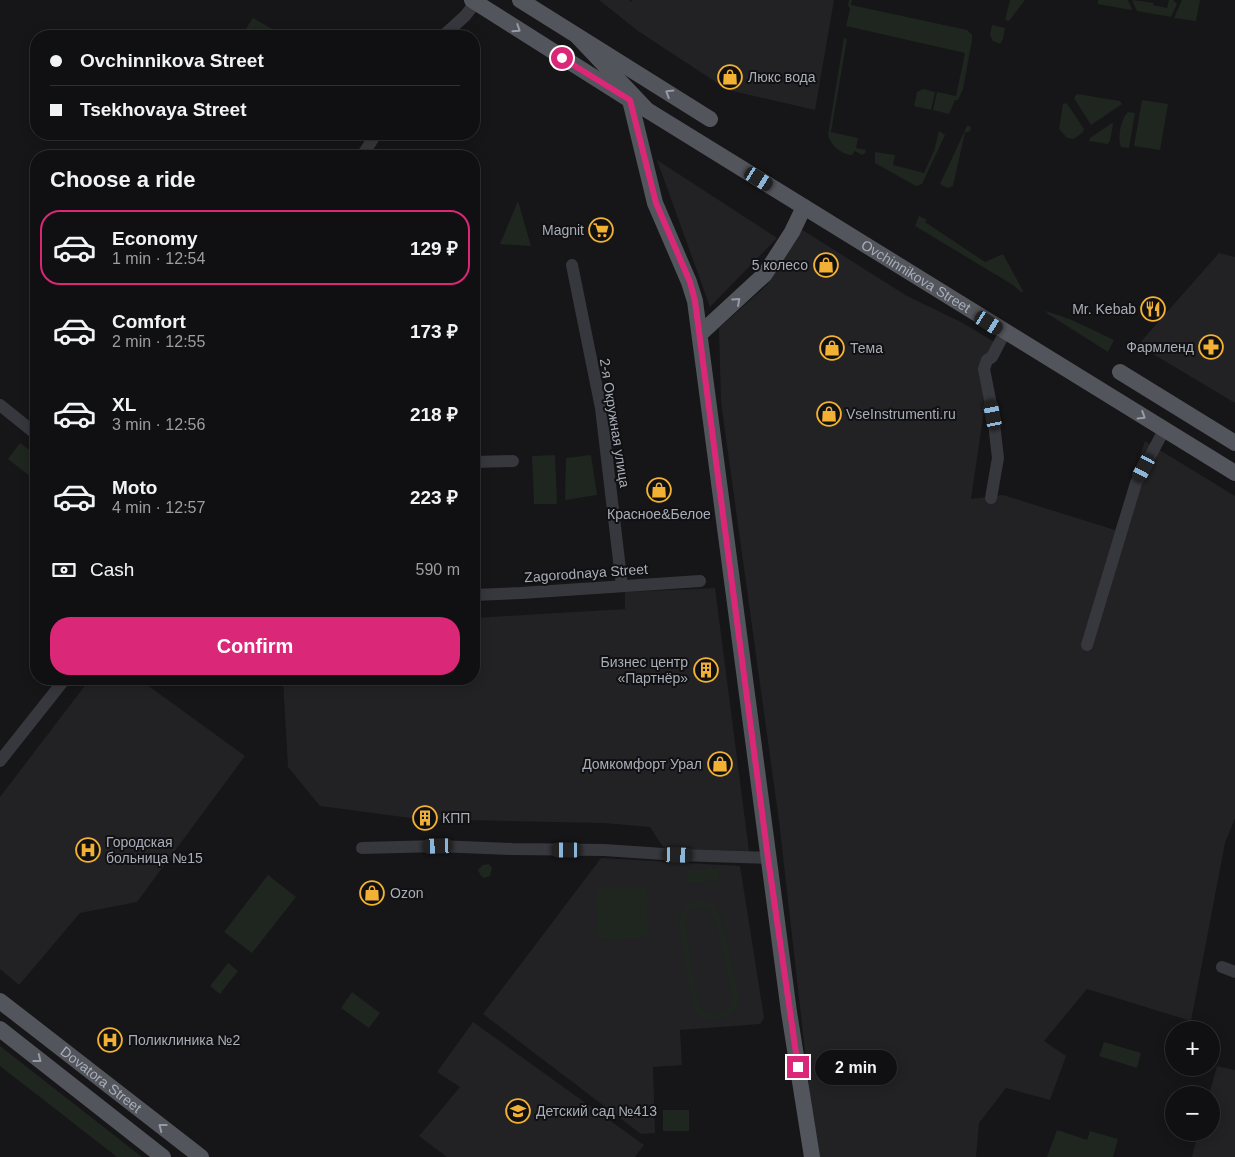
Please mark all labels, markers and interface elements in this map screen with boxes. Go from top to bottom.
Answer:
one-way arrow [511,23,521,32]
route start [551,47,573,69]
text: Ovchinnikova Street [80,50,264,71]
shop icon: Люкс вода [717,64,743,90]
place label: Люкс вода [748,69,816,85]
one-way arrow [665,90,674,100]
text: Tsekhovaya Street [80,99,247,120]
car [742,165,775,193]
text: Choose a ride [50,167,195,192]
supermarket icon: Magnit [588,217,614,243]
place label: Magnit [542,222,584,238]
icon: car [52,225,97,270]
text: Economy [112,228,198,249]
street label: Ovchinnikova Street [858,236,974,316]
text: 129 ₽ [410,238,458,259]
text: 1 min · 12:54 [112,250,205,267]
shop icon: 5 колесо [813,252,839,278]
place label: 5 колесо [752,257,808,273]
restaurant icon: Mr. Kebab [1140,296,1166,322]
one-way arrow [732,298,741,307]
place label: Mr. Kebab [1072,301,1136,317]
icon: car [52,308,97,353]
car [972,309,1005,337]
text: Comfort [112,311,186,332]
text: 173 ₽ [410,321,458,342]
text: 2 min · 12:55 [112,333,205,350]
pharmacy icon: Фармленд [1198,334,1224,360]
shop icon: Тема [819,335,845,361]
place label: Фармленд [1126,339,1194,355]
place label: Тема [850,340,883,356]
street label: 2-я Окружная улица [597,357,633,489]
icon: car [52,391,97,436]
text: XL [112,394,136,415]
car [982,399,1003,431]
shop icon: VseInstrumenti.ru [816,401,842,427]
text: 218 ₽ [410,404,458,425]
place label: VseInstrumenti.ru [846,406,956,422]
one-way arrow [1137,410,1146,420]
text: 3 min · 12:56 [112,416,205,433]
car [1130,451,1157,485]
icon: car [52,474,97,519]
text: Moto [112,477,157,498]
shop icon: Красное&Белое [646,477,672,503]
text: 223 ₽ [410,487,458,508]
text: 4 min · 12:57 [112,499,205,516]
place label: Красное&Белое [607,506,711,522]
icon: cash [50,556,78,584]
text: Cash [90,559,134,580]
text: 590 m [416,561,460,578]
street label: Zagorodnaya Street [524,561,648,585]
button: Confirm [50,617,460,675]
place label: Бизнес центр «Партнёр» [601,654,688,686]
building icon: Бизнес центр «Партнёр» [693,657,719,683]
shop icon: Домкомфорт Урал [707,751,733,777]
place label: Домкомфорт Урал [582,756,702,772]
building icon: КПП [412,805,438,831]
place label: КПП [442,810,470,826]
place label: Городская больница №15 [106,834,203,866]
hospital icon: Городская больница №15 [75,837,101,863]
car [422,838,453,854]
car [552,843,582,858]
car [662,847,693,863]
shop icon: Ozon [359,880,385,906]
place label: Ozon [390,885,423,901]
map controls [1165,1021,1220,1141]
button: + [1165,1021,1220,1076]
hospital icon: Поликлиника №2 [97,1027,123,1053]
place label: Поликлиника №2 [128,1032,240,1048]
street label: Dovatora Street [57,1043,145,1116]
callout: 2 min [816,1050,898,1084]
one-way arrow [32,1053,41,1061]
route end [787,1056,809,1078]
text: 2 min [835,1059,877,1076]
button: − [1165,1086,1220,1141]
school or university icon: Детский сад №413 [505,1098,531,1124]
place label: Детский сад №413 [536,1103,657,1119]
one-way arrow [158,1124,168,1133]

